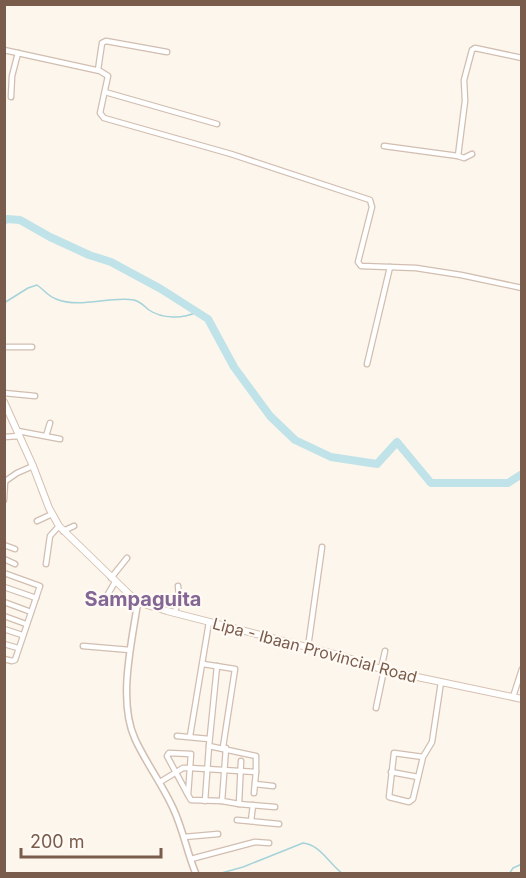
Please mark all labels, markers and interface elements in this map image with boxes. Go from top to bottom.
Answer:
district label: Sampaguita [85,587,201,611]
street label: Lipa - Ibaan Provincial Road [211,613,419,687]
scale bar [21,821,160,859]
text: 200 m [30,831,85,852]

